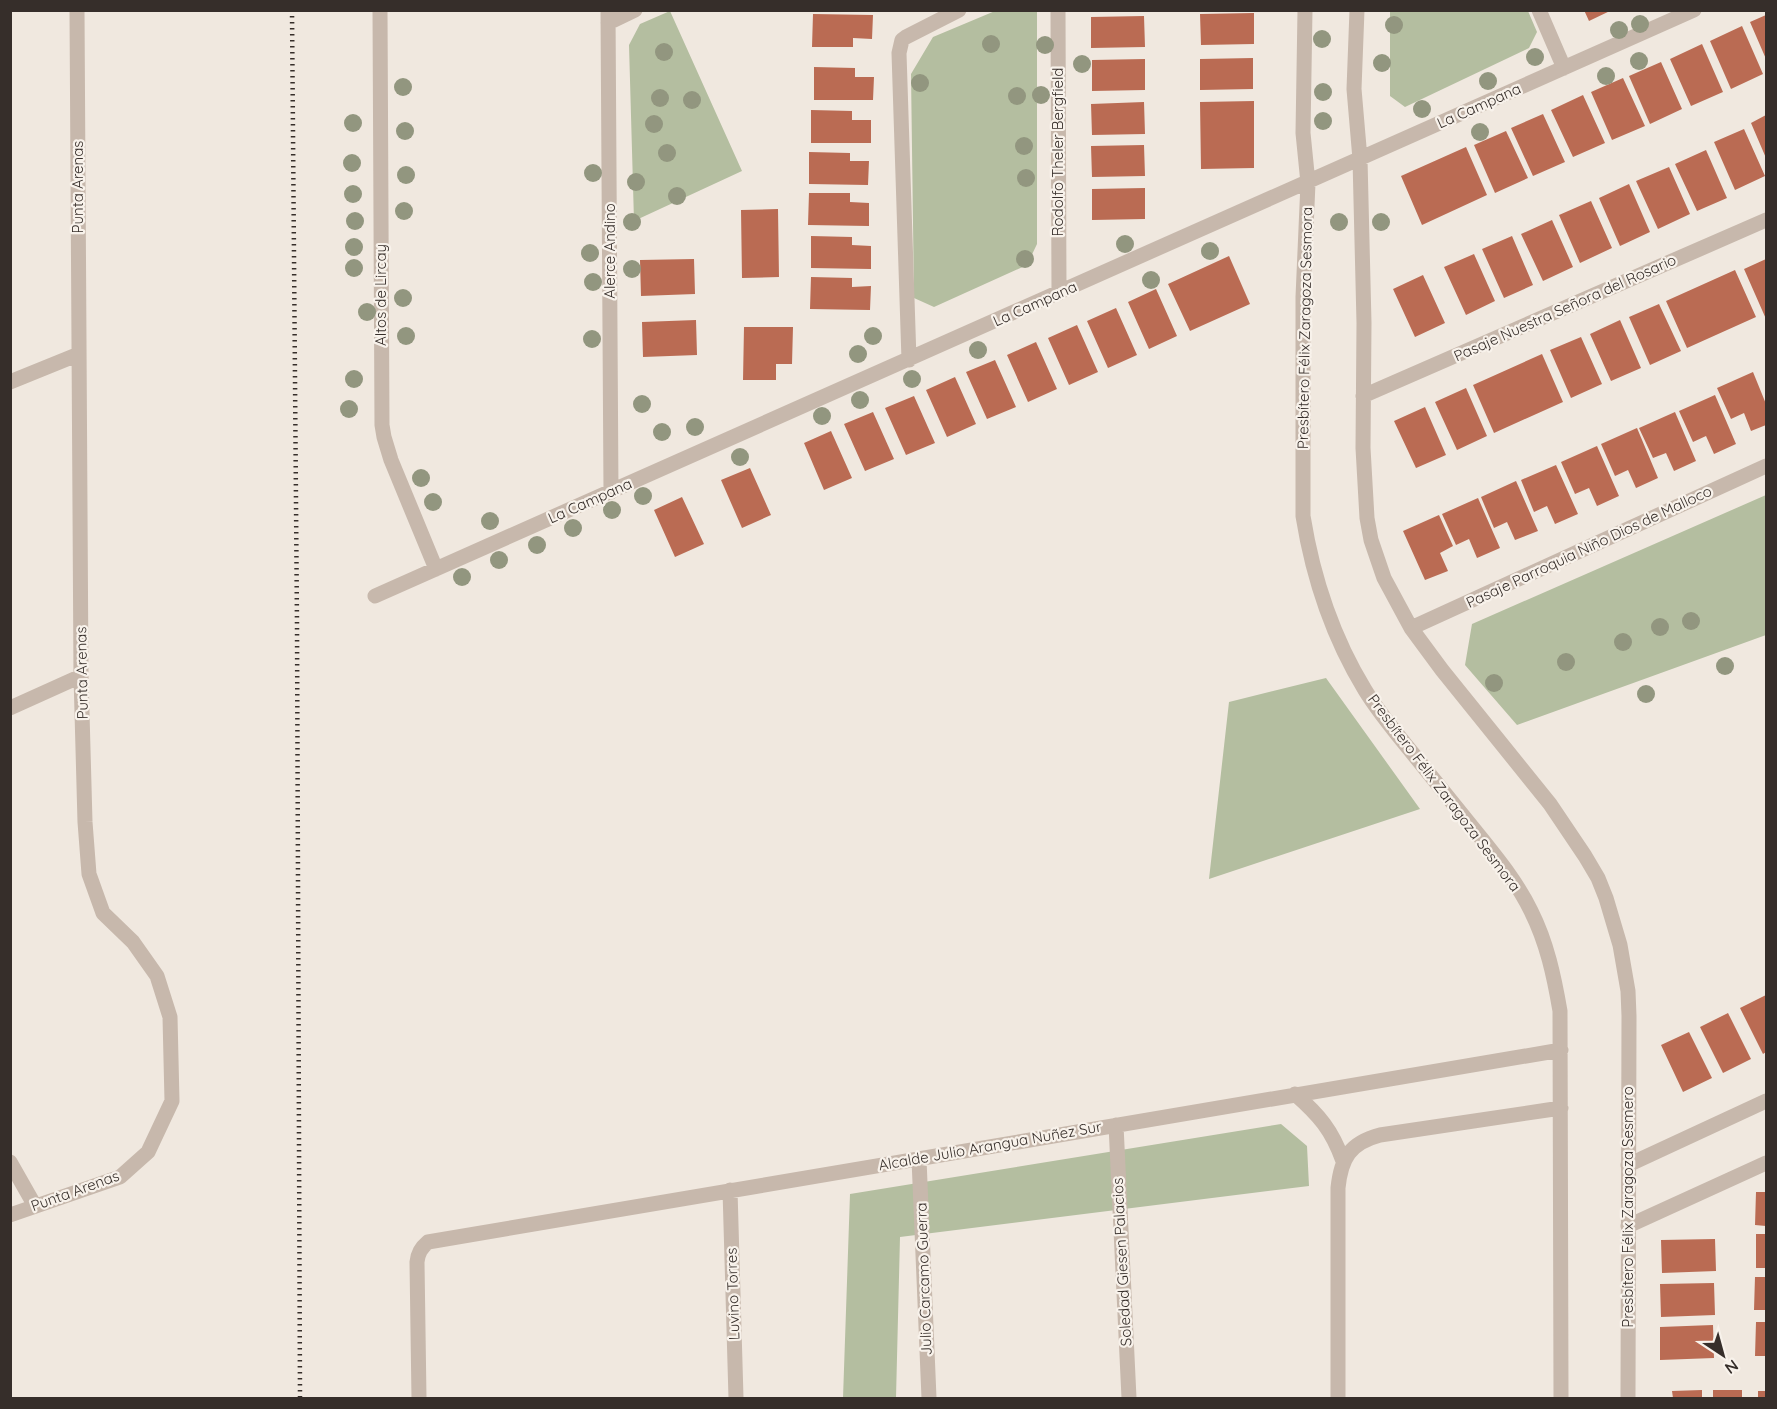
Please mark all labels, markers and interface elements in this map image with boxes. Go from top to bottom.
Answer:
street label: Rodolfo Theler Bergfield [1048,68,1067,236]
street label: La Campana [1434,79,1524,132]
street label: Punta Arenas [68,141,87,233]
street label: Alerce Andino [600,203,619,299]
street label: Presbítero Félix Zaragoza Sesmora [1293,207,1316,449]
street label: Altos de Lircay [371,244,390,346]
street label: Pasaje Nuestra Señora del Rosario [1451,250,1679,365]
street label: La Campana [990,277,1080,330]
street label: La Campana [545,474,635,527]
street label: Pasaje Parroquia Niño Dios de Malloco [1463,481,1715,612]
street label: Punta Arenas [71,626,92,720]
street label: Presbítero Félix Zaragoza Sesmora [1364,690,1525,895]
street label: Presbítero Félix Zaragoza Sesmero [1618,1086,1637,1328]
street label: Alcalde Julio Arangua Nuñez Sur [877,1116,1103,1175]
street label: Punta Arenas [28,1166,122,1215]
street label: Soledad Giesen Palacios [1108,1177,1135,1347]
street label: Julio Carcamo Guerra [911,1202,936,1356]
street label: Luvino Torres [721,1247,744,1341]
north arrow [1693,1325,1753,1385]
text: N [1721,1356,1742,1379]

